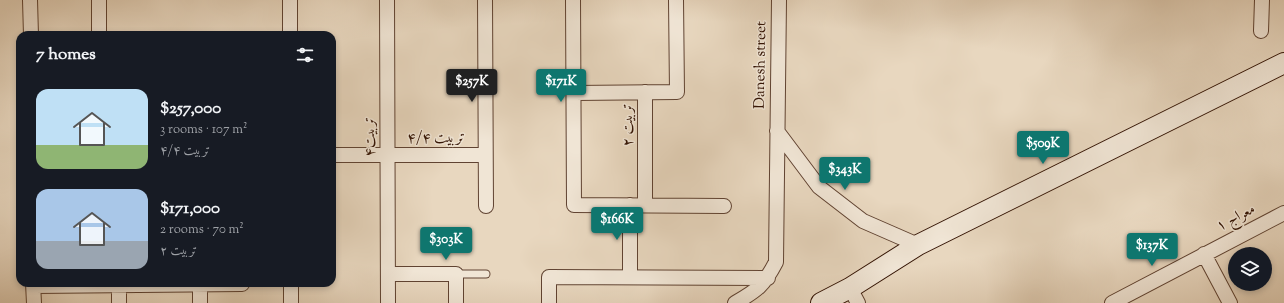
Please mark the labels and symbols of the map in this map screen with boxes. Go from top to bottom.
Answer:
street label: Danesh street [750,21,772,109]
pin: $257K [444,69,500,103]
pin: $171K [533,69,589,103]
street label: تربیت ۲ [618,104,639,146]
street label: تربیت۴ [360,117,381,157]
street label: تربیت ۴/۴ [407,128,465,149]
pin: $509K [1015,131,1071,165]
pin: $343K [817,157,873,191]
street label: معراج ۱ [1213,199,1260,238]
pin: $166K [589,207,645,241]
pin: $303K [418,227,474,261]
pin: $137K [1124,233,1180,267]

